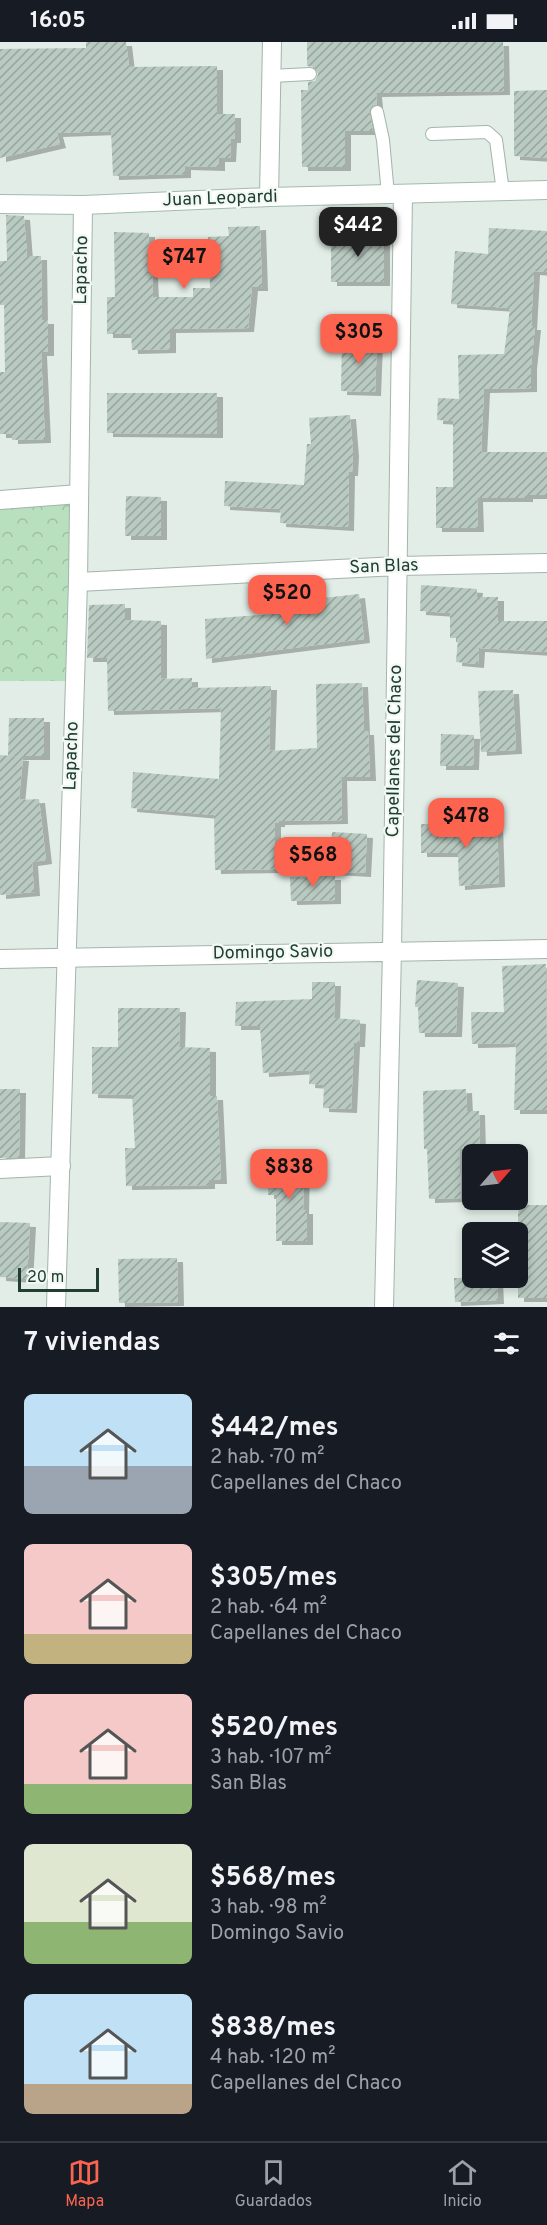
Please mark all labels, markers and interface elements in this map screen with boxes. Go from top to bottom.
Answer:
text: 16:05 [30,8,86,35]
street label: Juan Leopardi [162,185,278,213]
pin: $442 [322,207,394,258]
text: $442 [333,213,383,239]
street label: Lapacho [70,235,94,305]
pin: $747 [148,239,220,290]
text: $747 [162,245,206,271]
pin: $305 [323,314,395,365]
text: $305 [334,320,384,346]
street label: San Blas [349,554,419,580]
pin: $520 [251,575,323,626]
text: $520 [262,581,312,607]
street label: Capellanes del Chaco [382,664,408,838]
street label: Lapacho [59,721,85,791]
pin: $478 [430,798,502,849]
text: $478 [442,804,490,830]
pin: $568 [277,837,349,888]
text: $568 [288,843,338,869]
street label: Domingo Savio [212,940,334,966]
north arrow [462,1144,528,1210]
map controls [462,1144,528,1288]
pin: $838 [253,1149,325,1200]
text: $838 [264,1155,314,1181]
button: layers [462,1222,528,1288]
scale bar [18,1265,99,1292]
text: 20 m [27,1268,64,1288]
text: 7 viviendas [24,1327,161,1360]
icon: filters [490,1327,523,1360]
text: $442/mes [210,1412,339,1445]
icon: home [72,1418,144,1490]
text: 2 hab. · 70 m² [210,1445,325,1471]
text: Capellanes del Chaco [210,1471,402,1497]
text: $305/mes [210,1562,337,1595]
icon: home [72,1568,144,1640]
text: 2 hab. · 64 m² [210,1595,327,1621]
text: Capellanes del Chaco [210,1621,402,1647]
text: $520/mes [210,1712,338,1745]
icon: home [72,1718,144,1790]
text: 3 hab. · 107 m² [210,1745,332,1771]
text: San Blas [210,1771,287,1797]
text: $568/mes [210,1862,336,1895]
icon: home [72,1868,144,1940]
text: 3 hab. · 98 m² [210,1895,327,1921]
text: Domingo Savio [210,1921,344,1947]
text: $838/mes [210,2012,336,2045]
icon: home [72,2018,144,2090]
text: 4 hab. · 120 m² [210,2045,335,2071]
text: Capellanes del Chaco [210,2071,402,2097]
tab: Mapa [65,2156,104,2212]
tab: Guardados [235,2156,312,2212]
tab: Inicio [443,2156,482,2212]

